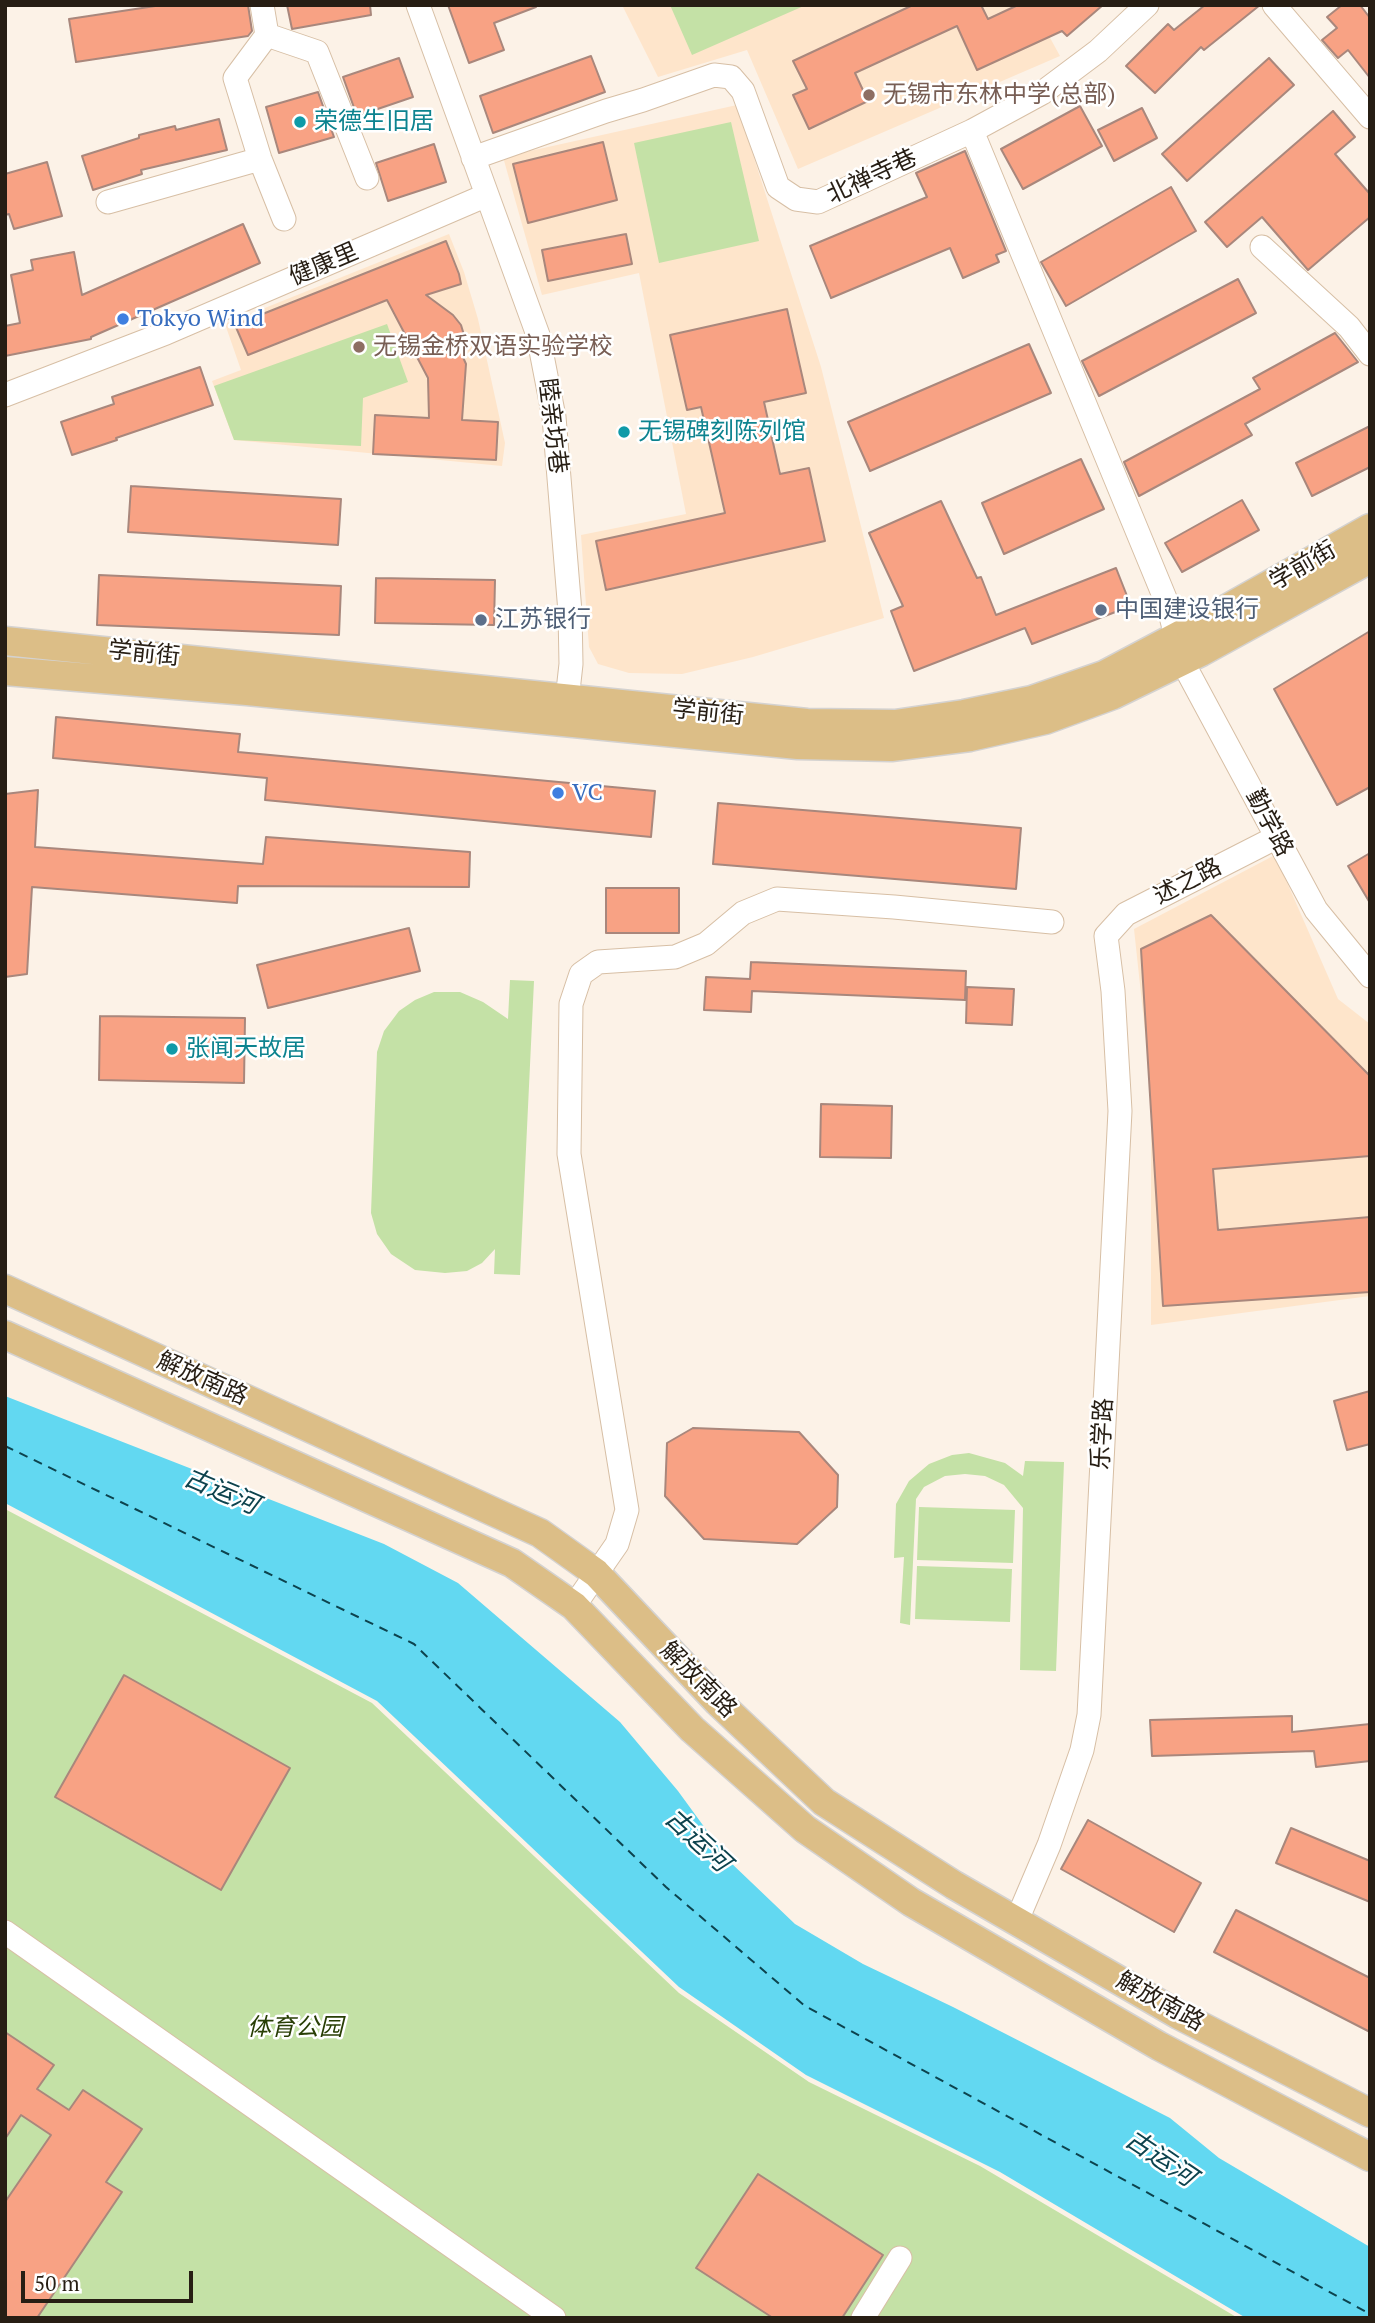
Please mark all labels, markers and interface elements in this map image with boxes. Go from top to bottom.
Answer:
place label: 无锡市东林中学(总部) [883,81,1115,109]
marker: 无锡市东林中学(总部) [861,87,877,103]
place label: 荣德生旧居 [314,108,434,136]
marker: 荣德生旧居 [292,114,308,130]
street label: 北禅寺巷 [822,144,922,210]
street label: 健康里 [285,238,363,292]
place label: Tokyo Wind [137,305,264,333]
marker: Tokyo Wind [115,311,131,327]
place label: 无锡金桥双语实验学校 [373,333,613,361]
marker: 无锡金桥双语实验学校 [351,339,367,355]
street label: 睦亲坊巷 [532,377,572,475]
place label: 无锡碑刻陈列馆 [638,418,806,446]
marker: 无锡碑刻陈列馆 [616,424,632,440]
street label: 学前街 [1265,536,1341,596]
place label: 中国建设银行 [1115,596,1259,624]
marker: 中国建设银行 [1093,602,1109,618]
place label: 江苏银行 [495,606,591,634]
marker: 江苏银行 [473,612,489,628]
street label: 学前街 [107,636,181,672]
street label: 学前街 [671,695,745,731]
place label: VC [572,779,603,807]
street label: 勤学路 [1239,784,1299,862]
marker: VC [550,785,566,801]
street label: 述之路 [1149,853,1227,911]
place label: 张闻天故居 [186,1035,306,1063]
marker: 张闻天故居 [164,1041,180,1057]
street label: 解放南路 [152,1346,252,1412]
street label: 乐学路 [1087,1397,1119,1471]
water label: 古运河 [179,1462,263,1522]
street label: 解放南路 [654,1636,742,1724]
water label: 古运河 [658,1803,736,1879]
street label: 解放南路 [1111,1966,1209,2038]
park label: 体育公园 [247,2014,343,2042]
water label: 古运河 [1119,2124,1201,2194]
scale bar [24,2256,196,2300]
text: 50 m [34,2269,80,2297]

